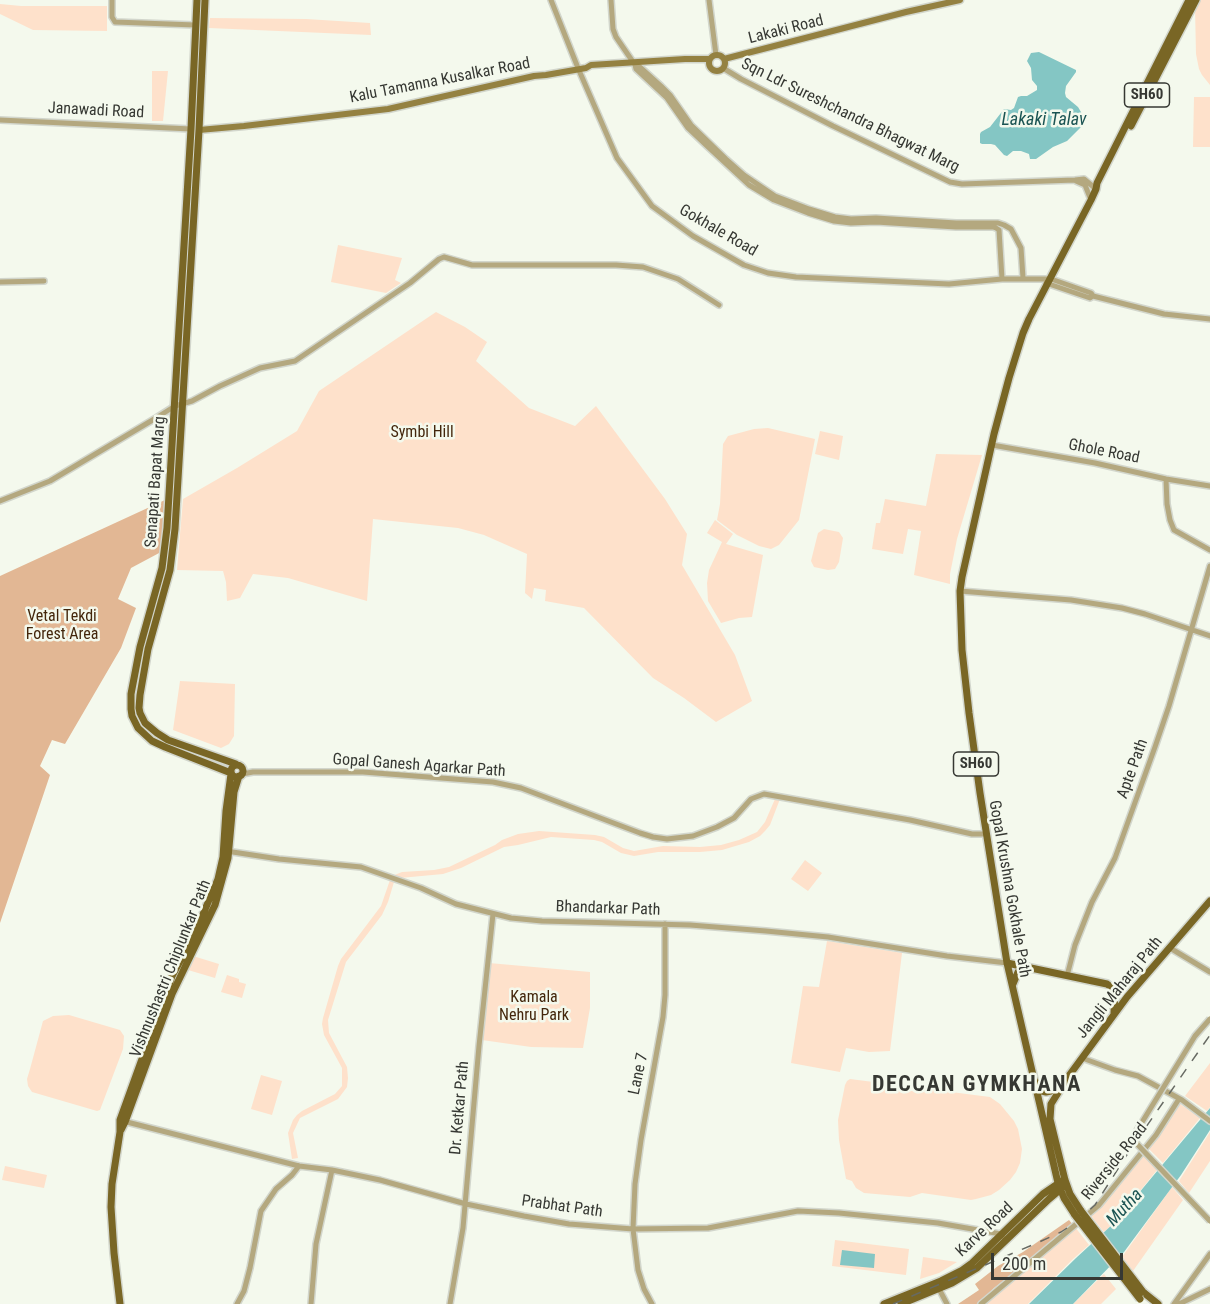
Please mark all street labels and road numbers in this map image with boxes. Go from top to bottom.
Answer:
street label: Lakaki Road [746,11,826,49]
street label: Kalu Tamanna Kusalkar Road [348,54,532,108]
street label: Sqn Ldr Sureshchandra Bhagwat Marg [738,55,962,177]
road number: SH60 [1124,83,1170,107]
street label: Janawadi Road [47,99,145,123]
street label: Gokhale Road [676,201,760,261]
street label: Senapati Bapat Marg [142,416,170,548]
street label: Ghole Road [1067,436,1141,468]
street label: Apte Path [1113,737,1153,801]
street label: Gopal Ganesh Agarkar Path [332,750,506,782]
road number: SH60 [954,752,998,776]
street label: Gopal Krushna Gokhale Path [984,799,1034,979]
street label: Vishnushastri Chiplunkar Path [127,877,215,1061]
street label: Bhandarkar Path [555,898,661,920]
street label: Jangli Maharaj Path [1073,933,1167,1043]
street label: Lane 7 [625,1051,653,1097]
street label: Dr. Ketkar Path [446,1060,474,1156]
street label: Riverside Road [1078,1120,1152,1204]
street label: Prabhat Path [520,1192,604,1222]
street label: Karve Road [952,1199,1018,1261]

